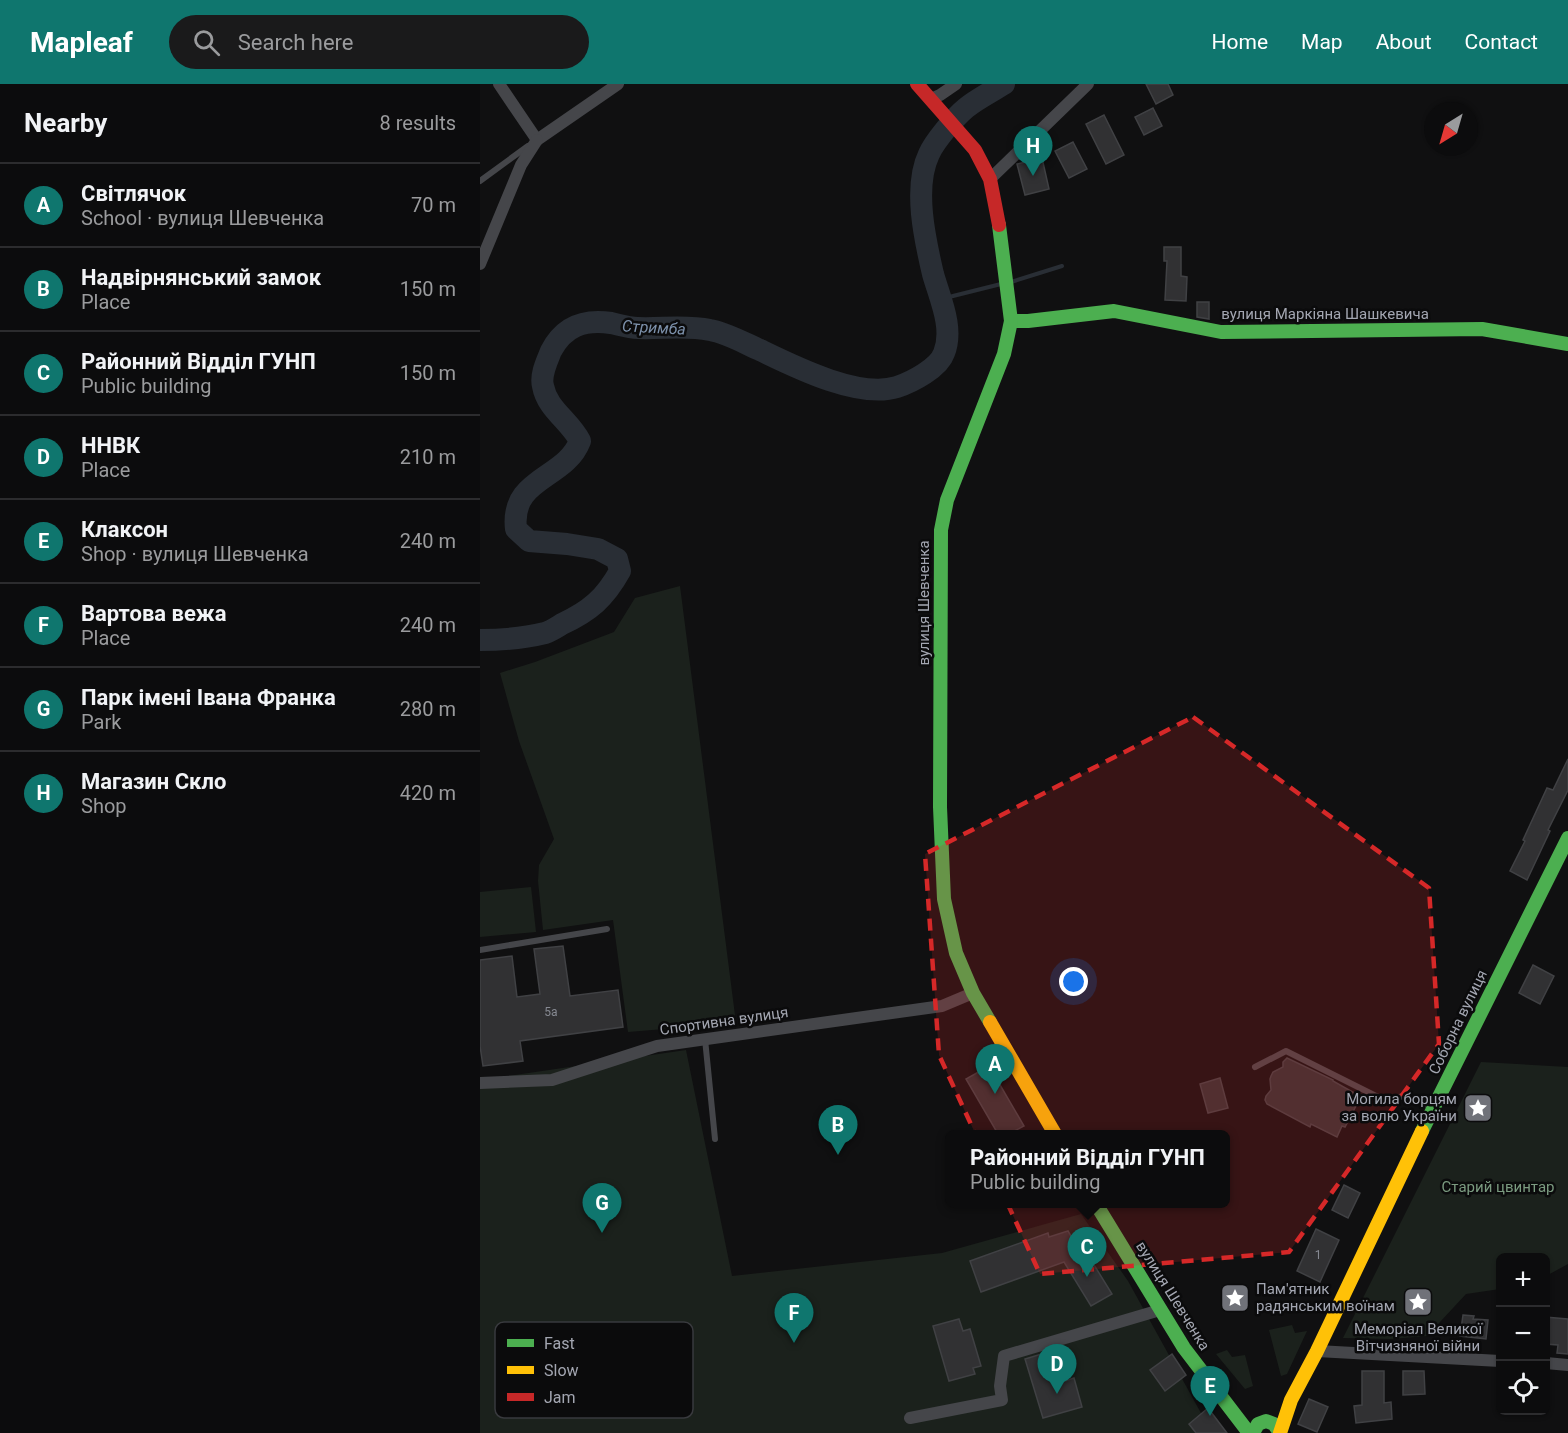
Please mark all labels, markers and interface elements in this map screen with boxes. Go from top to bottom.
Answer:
search box [169,15,589,69]
text: Mapleaf [30,26,133,59]
icon: search [190,26,223,59]
text: Search here [238,30,354,55]
text: Home [1212,30,1268,54]
text: Map [1301,30,1343,54]
text: About [1376,30,1432,54]
text: Contact [1465,30,1538,54]
north arrow [1424,102,1478,156]
text: Nearby [24,108,107,138]
text: 8 results [380,111,456,135]
pin: H [1014,126,1052,176]
text: Світлячок [81,181,186,206]
text: A [37,193,50,217]
text: 70 m [411,193,456,217]
text: School · вулиця Шевченка [81,206,324,230]
text: Надвірнянський замок [81,265,321,290]
text: B [37,277,50,301]
text: 150 m [400,277,456,301]
text: Place [81,290,130,314]
street label: вулиця Маркіяна Шашкевича [1221,305,1429,323]
water label: Стримба [622,316,686,339]
text: Районний Відділ ГУНП [81,349,316,374]
text: C [37,361,50,385]
text: 150 m [400,361,456,385]
text: Public building [81,374,211,398]
text: ННВК [81,433,140,458]
text: D [37,445,50,469]
text: 210 m [400,445,456,469]
text: Place [81,458,130,482]
text: Клаксон [81,517,168,542]
text: E [38,529,49,553]
text: 240 m [400,529,456,553]
street label: вулиця Шевченка [915,540,933,666]
text: Shop · вулиця Шевченка [81,542,309,566]
text: Вартова вежа [81,601,227,626]
text: F [38,613,49,637]
text: 240 m [400,613,456,637]
text: Place [81,626,130,650]
text: Парк імені Івана Франка [81,685,336,710]
text: G [37,697,50,721]
text: 280 m [400,697,456,721]
text: Park [81,710,121,734]
text: Магазин Скло [81,769,226,794]
text: H [36,781,51,805]
text: 420 m [400,781,456,805]
text: Shop [81,794,127,818]
your location [1059,967,1088,996]
street label: Соборна вулиця [1425,967,1491,1077]
street label: Спортивна вулиця [659,1003,789,1039]
house number: 5а [544,1005,558,1019]
pin: A [976,1044,1014,1094]
place label: Могила борцям за волю України [1341,1090,1457,1125]
place icon: Могила борцям за волю України [1462,1092,1494,1124]
pin: B [818,1106,858,1155]
popup [945,1130,1230,1208]
text: Районний Відділ ГУНП [970,1145,1205,1170]
text: Public building [970,1170,1101,1194]
park label: Старий цвинтар [1442,1178,1554,1196]
pin: G [582,1184,622,1233]
pin: C [1068,1228,1106,1277]
street label: вулиця Шевченка [1132,1238,1214,1354]
house number: 1 [1315,1248,1321,1262]
map controls [1496,1253,1550,1415]
button: + [1496,1253,1550,1307]
place label: Пам'ятник радянським воїнам [1256,1280,1395,1315]
place icon: Пам'ятник радянським воїнам [1219,1282,1251,1314]
place icon: Меморіал Великої Вітчизняної війни [1402,1286,1434,1318]
pin: F [774,1294,814,1343]
button: − [1496,1307,1550,1361]
place label: Меморіал Великої Вітчизняної війни [1354,1320,1483,1355]
legend [495,1322,693,1418]
text: Fast [544,1334,575,1353]
pin: D [1038,1344,1076,1394]
text: Slow [544,1361,579,1380]
button: locate [1496,1361,1550,1415]
pin: E [1190,1366,1230,1416]
text: Jam [544,1388,576,1407]

